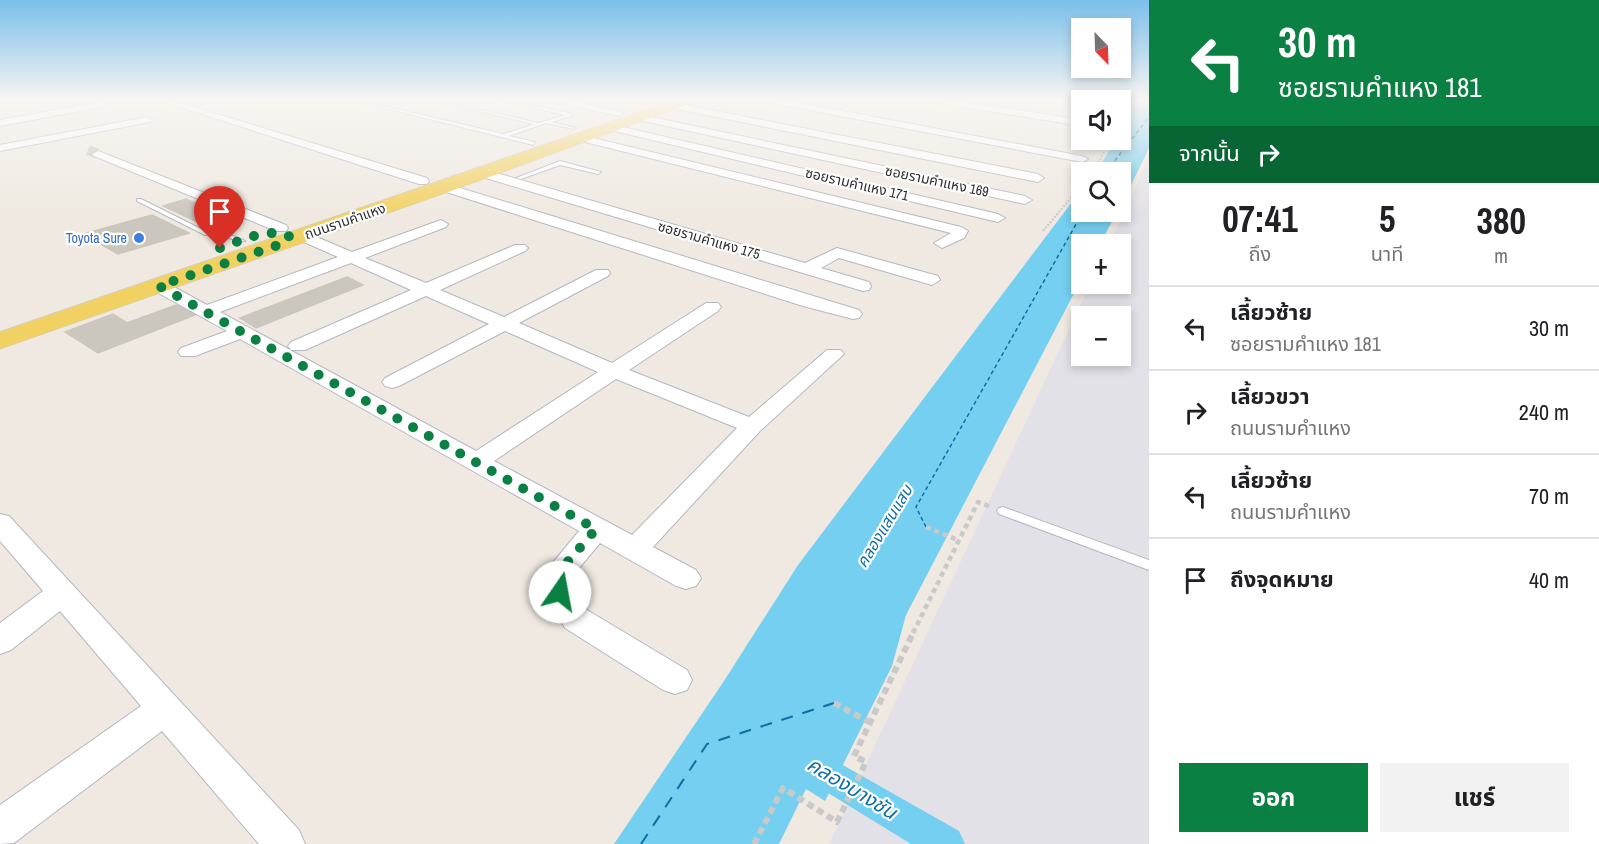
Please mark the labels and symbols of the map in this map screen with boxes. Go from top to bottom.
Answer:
north arrow [1071,18,1131,78]
street label: ซอยรามคำแหง 169 [884,161,990,201]
street label: ซอยรามคำแหง 171 [804,163,911,205]
pin [194,186,245,248]
street label: ถนนรามคำแหง [302,199,388,243]
street label: ซอยรามคำแหง 175 [656,217,762,263]
place label: Toyota Sure [66,229,127,247]
marker: Toyota Sure [132,231,146,245]
water label: คลองแสนแสบ [851,480,918,571]
position arrow [528,560,592,624]
water label: คลองบางชัน [802,750,904,826]

